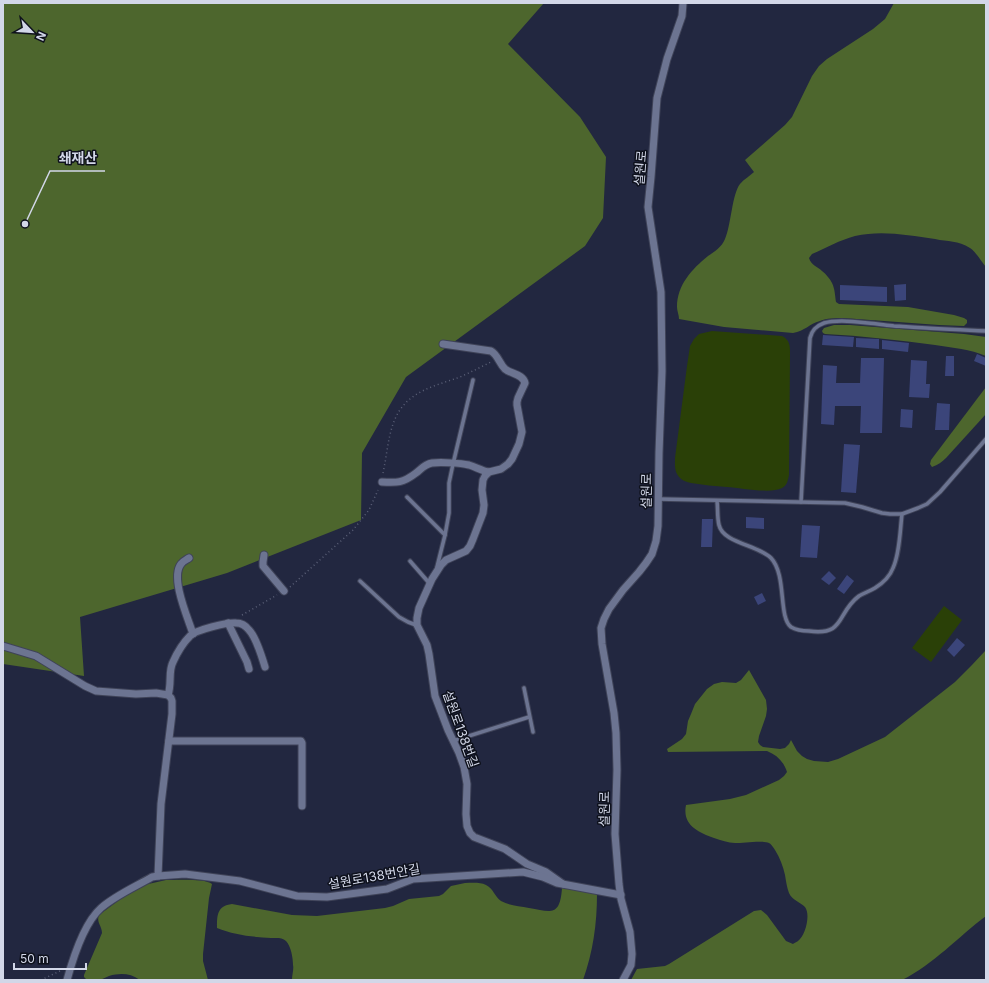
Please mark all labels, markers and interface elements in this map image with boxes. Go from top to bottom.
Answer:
north arrow [12,12,52,52]
text: N [33,29,49,43]
callout: 쇄재산 [50,145,105,171]
text: 쇄재산 [59,149,97,166]
street label: 설원로 [630,149,650,187]
street label: 설원로 [638,473,654,509]
street label: 설원로138번길 [440,688,482,770]
street label: 설원로 [596,791,612,827]
street label: 설원로138번안길 [327,860,421,892]
scale bar [14,945,86,971]
text: 50 m [20,951,49,966]

